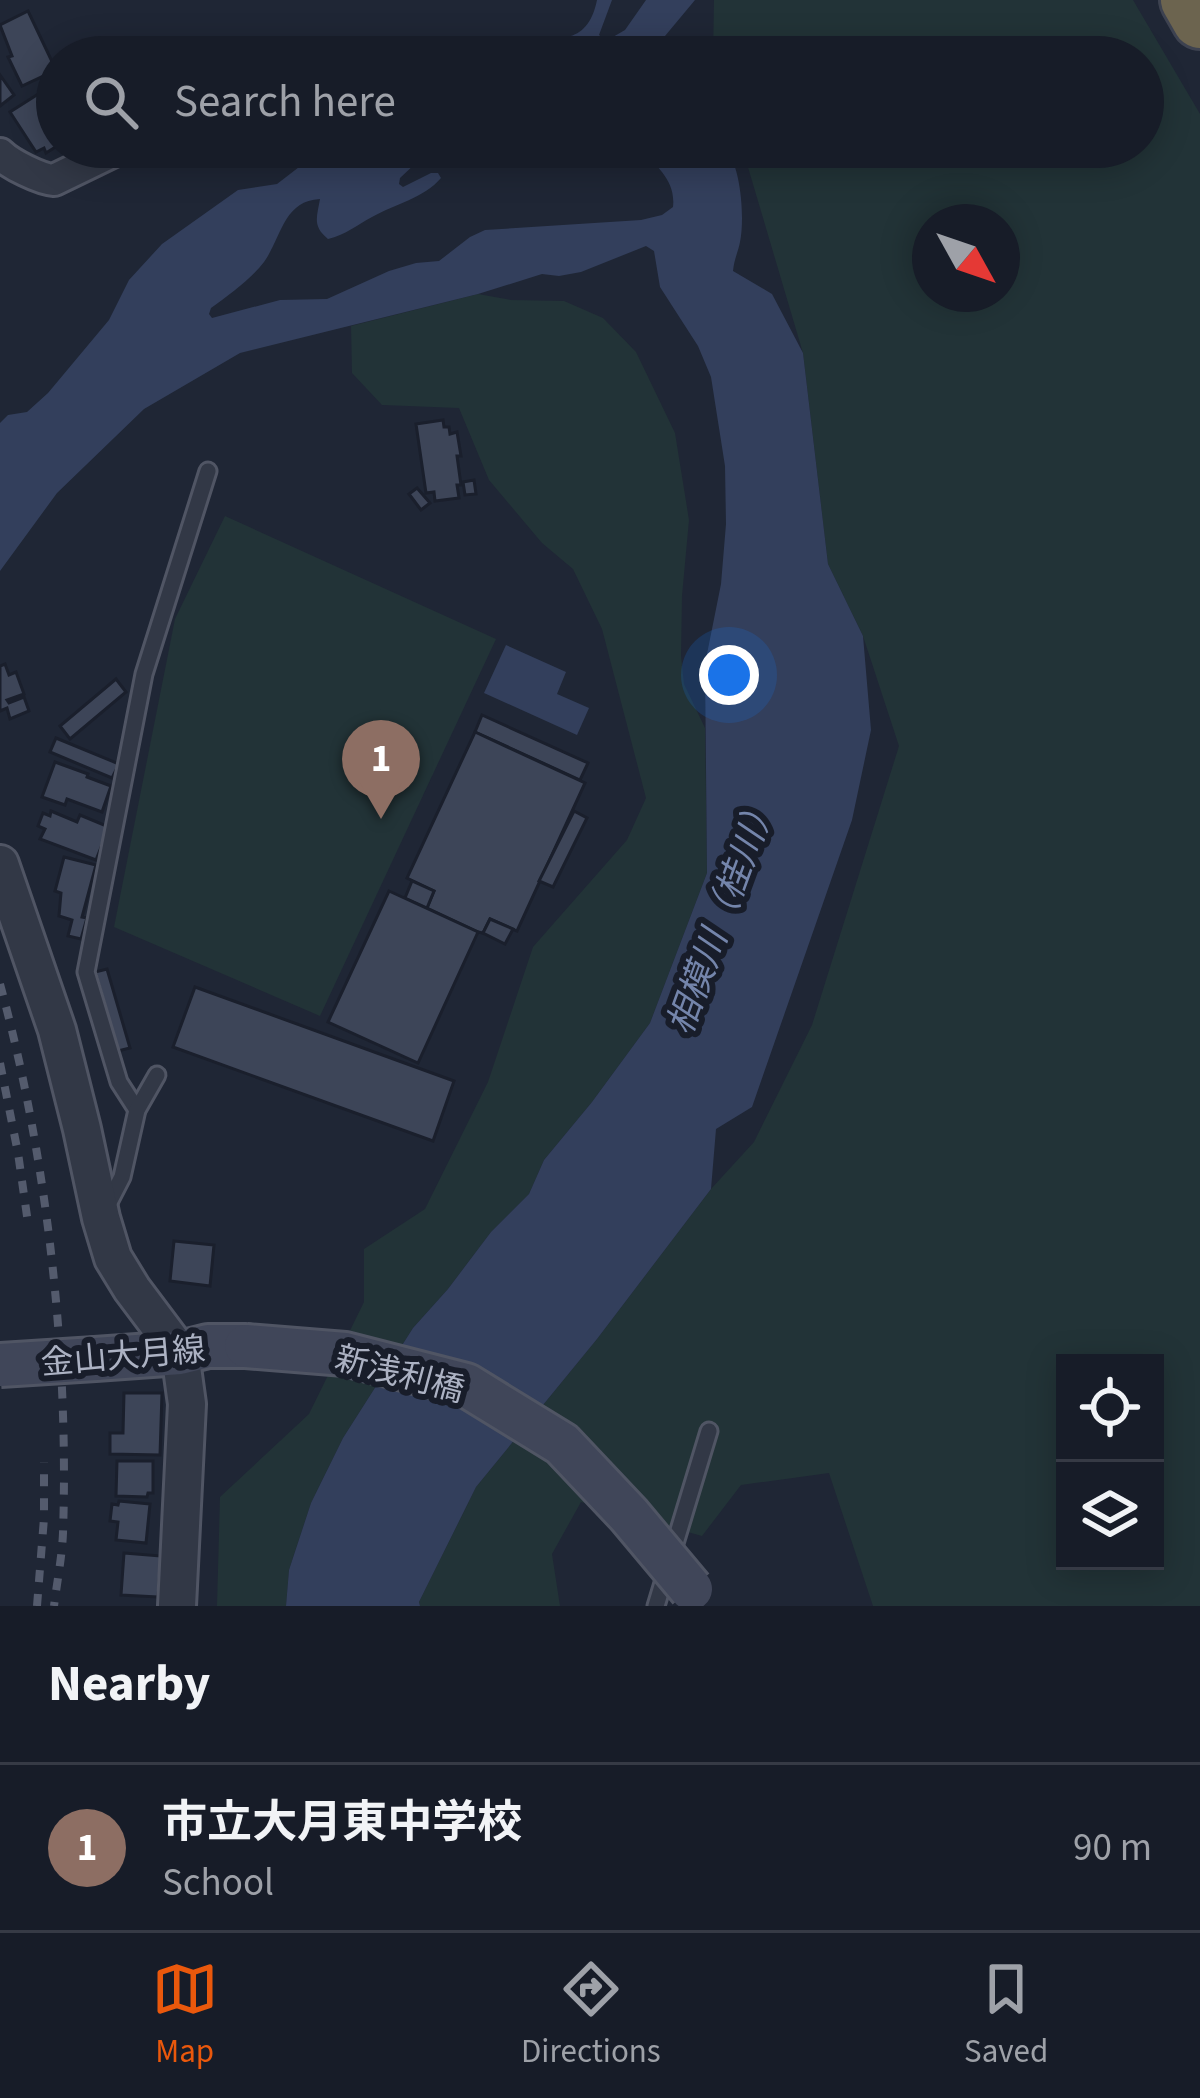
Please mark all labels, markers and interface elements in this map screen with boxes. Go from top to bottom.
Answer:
search box [36,36,1164,168]
icon: search [78,69,144,135]
text: Search here [174,70,396,134]
north arrow [912,204,1020,312]
your location [699,645,759,705]
pin: 1 [342,720,420,819]
water label: 相模川（桂川） [655,787,789,1042]
street label: 金山大月線 [39,1326,207,1387]
street label: 新浅利橋 [330,1335,469,1414]
map controls [1056,1354,1164,1570]
button: locate [1056,1354,1164,1462]
button: layers [1056,1462,1164,1570]
text: Nearby [48,1648,210,1720]
text: 市立大月東中学校 [162,1791,522,1855]
text: 1 [77,1820,97,1876]
text: 90 m [1073,1820,1152,1876]
text: School [162,1855,274,1911]
tab: Map [152,1956,218,2075]
tab: Directions [521,1956,661,2075]
tab: Saved [964,1956,1048,2075]

